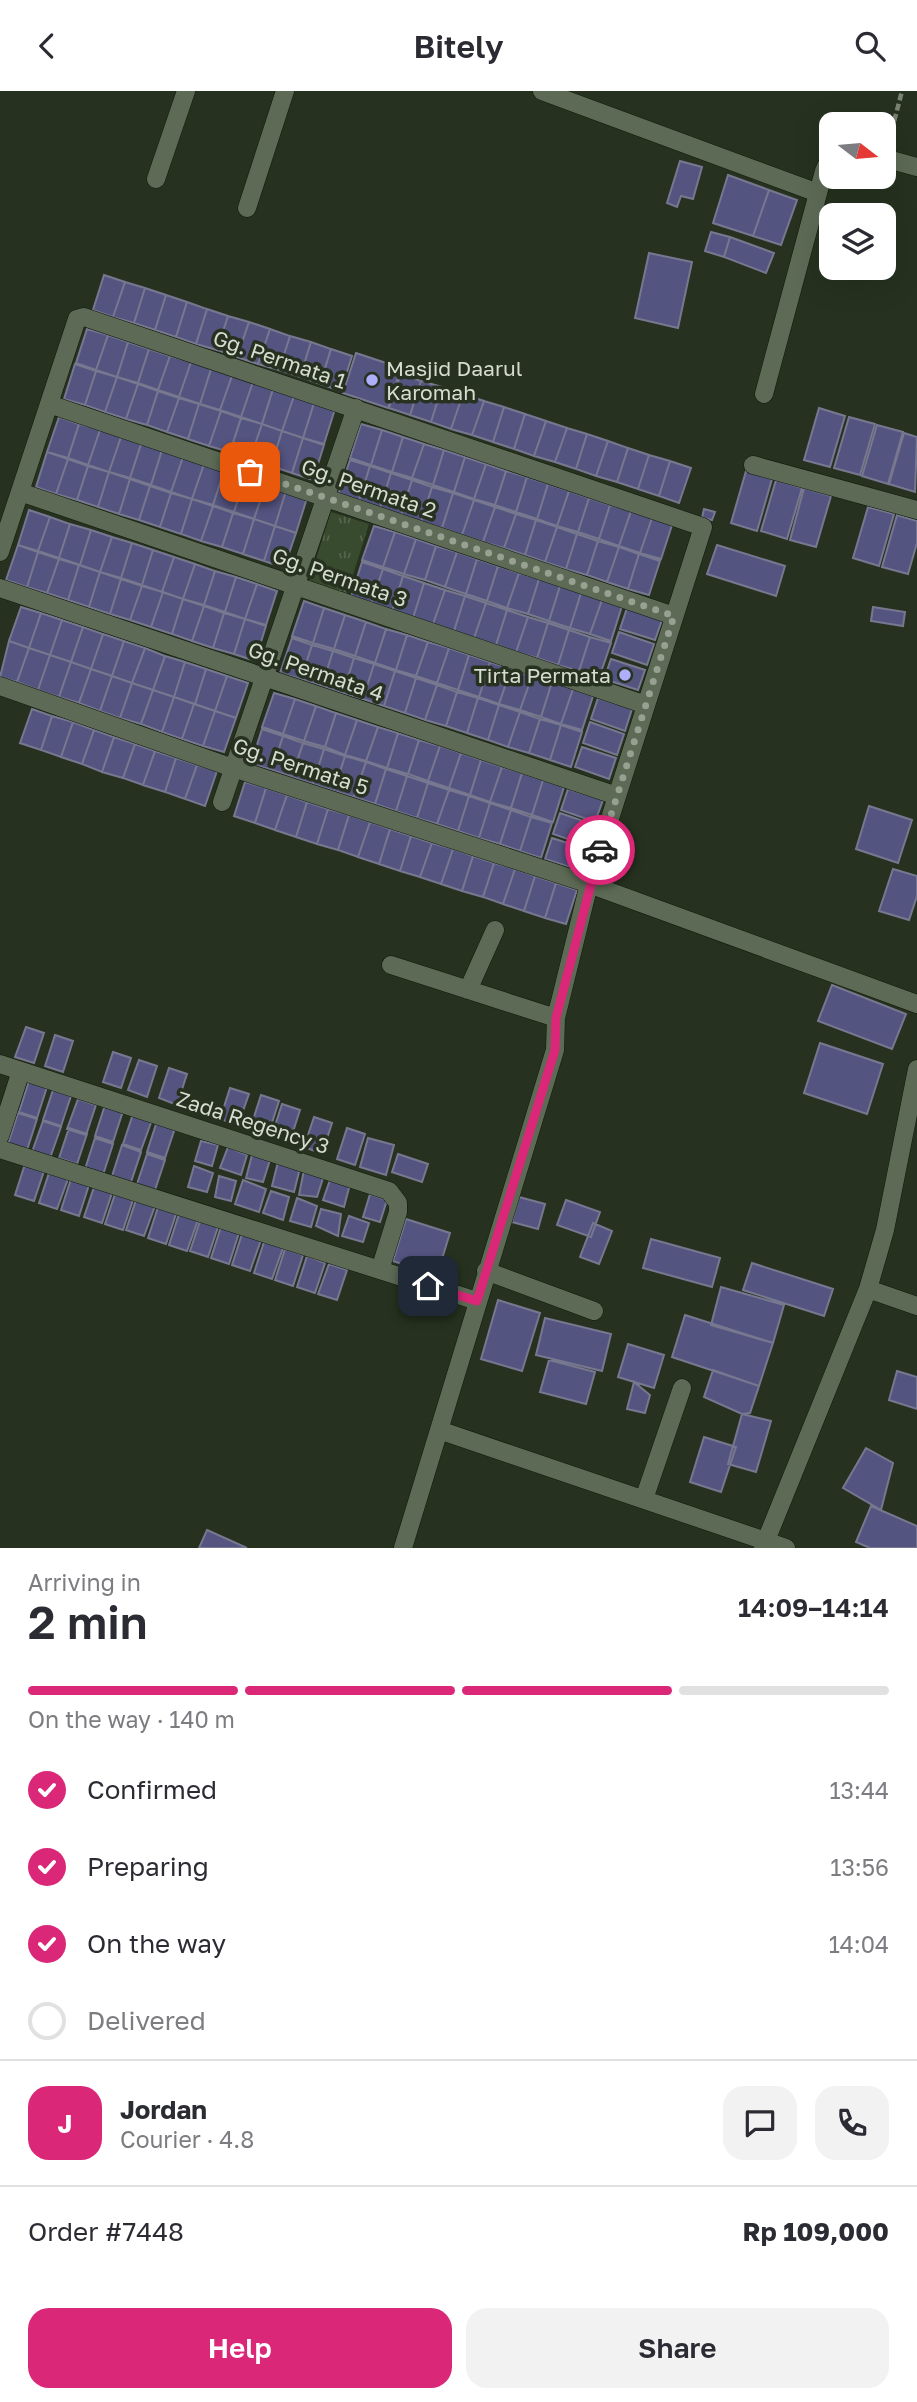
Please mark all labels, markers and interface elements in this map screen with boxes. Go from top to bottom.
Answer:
icon: back [28,27,66,65]
text: Bitely [413,27,504,65]
icon: search [851,27,889,65]
north arrow [819,112,896,189]
map controls [819,112,896,280]
button: layers [819,203,896,280]
street label: Gg. Permata 1 [210,324,350,394]
place label: Masjid Daarul Karomah [386,355,523,405]
marker: Masjid Daarul Karomah [364,372,380,388]
pin [220,442,280,502]
icon: bag [231,453,269,491]
street label: Gg. Permata 2 [298,453,440,523]
street label: Gg. Permata 3 [269,542,411,612]
street label: Gg. Permata 4 [245,636,387,706]
place label: Tirta Permata [474,662,611,688]
marker: Tirta Permata [617,667,633,683]
street label: Gg. Permata 5 [230,732,372,800]
courier [565,815,635,885]
icon: car [581,831,619,869]
street label: Zada Regency 3 [173,1085,333,1159]
pin [398,1256,458,1316]
icon: home [409,1267,447,1305]
text: Arriving in [28,1568,141,1596]
text: 14:09–14:14 [738,1592,889,1623]
text: 2 min [28,1594,148,1649]
text: On the way · 140 m [28,1705,235,1733]
icon: check [28,1771,66,1809]
text: Confirmed [87,1774,217,1805]
text: 13:44 [829,1776,889,1804]
icon: check [28,1848,66,1886]
text: Preparing [87,1851,209,1882]
text: 13:56 [830,1853,889,1881]
icon: check [28,1925,66,1963]
text: On the way [87,1928,226,1959]
text: 14:04 [829,1930,889,1958]
text: Delivered [87,2005,206,2036]
button: chat [723,2086,797,2160]
button: phone [815,2086,889,2160]
text: Jordan [120,2094,207,2125]
text: J [58,2108,72,2139]
text: Courier · 4.8 [120,2125,254,2153]
text: Order #7448 [28,2216,184,2247]
text: Rp 109,000 [743,2216,889,2247]
button: Help [28,2308,452,2388]
button: Share [466,2308,889,2388]

